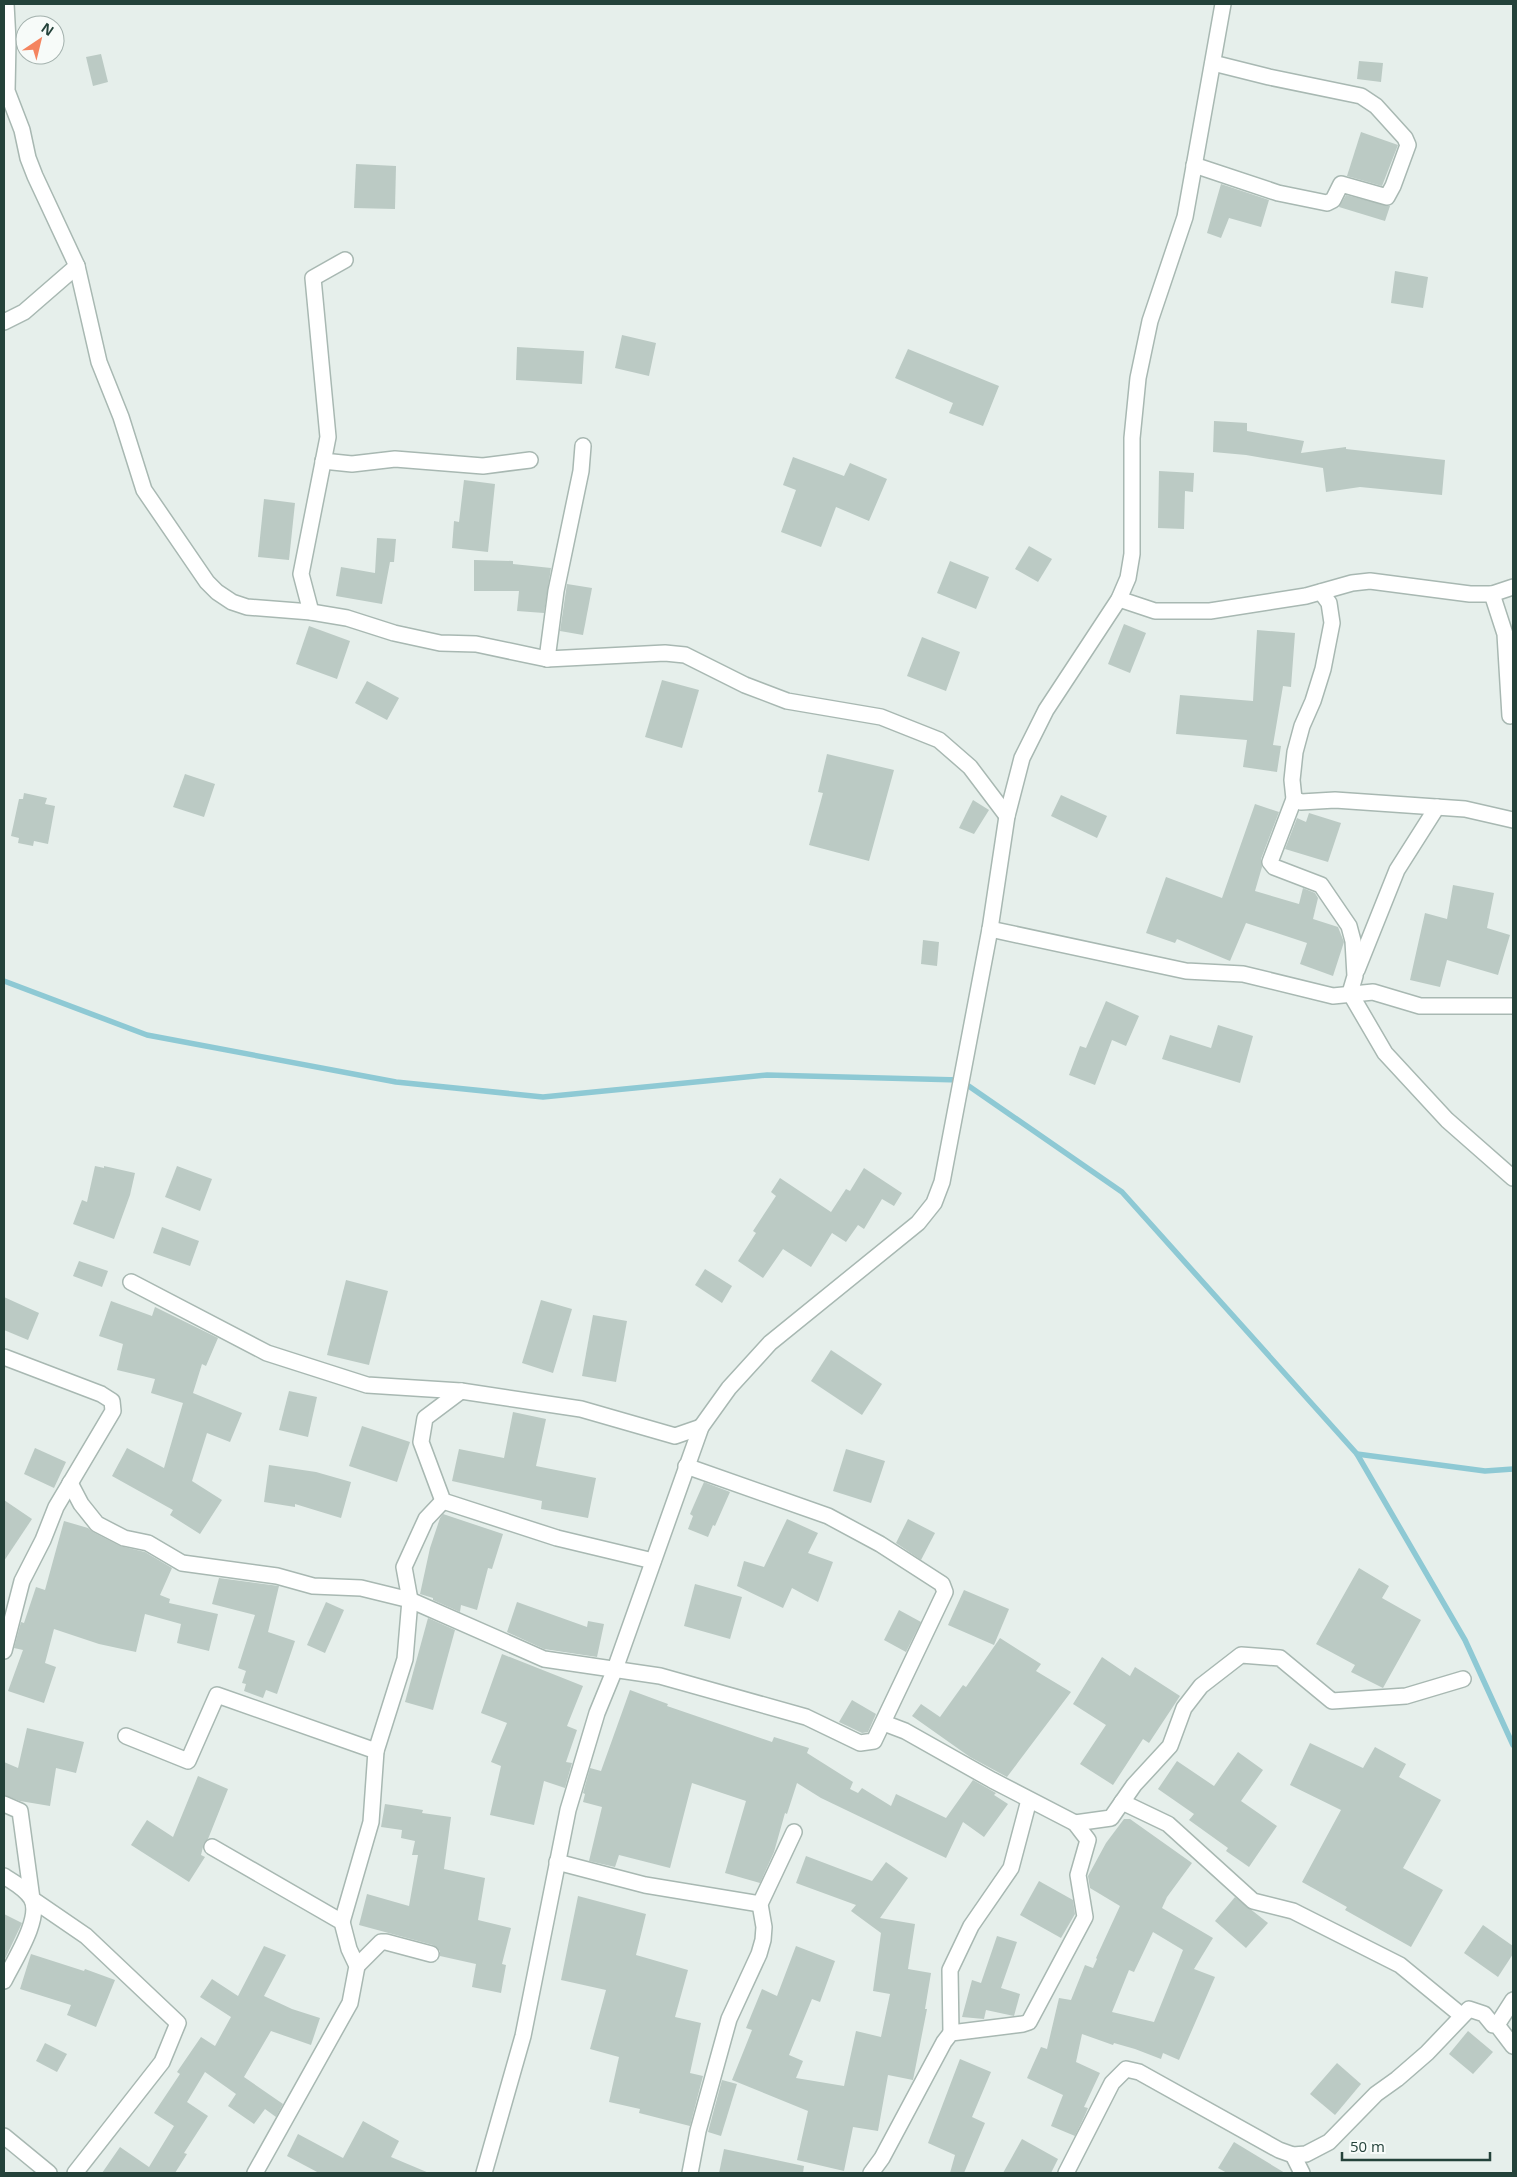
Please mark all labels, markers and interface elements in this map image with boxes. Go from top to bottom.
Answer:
north arrow [15,15,65,65]
text: N [38,18,58,40]
scale bar [1342,2130,1490,2162]
text: 50 m [1350,2136,1385,2156]

